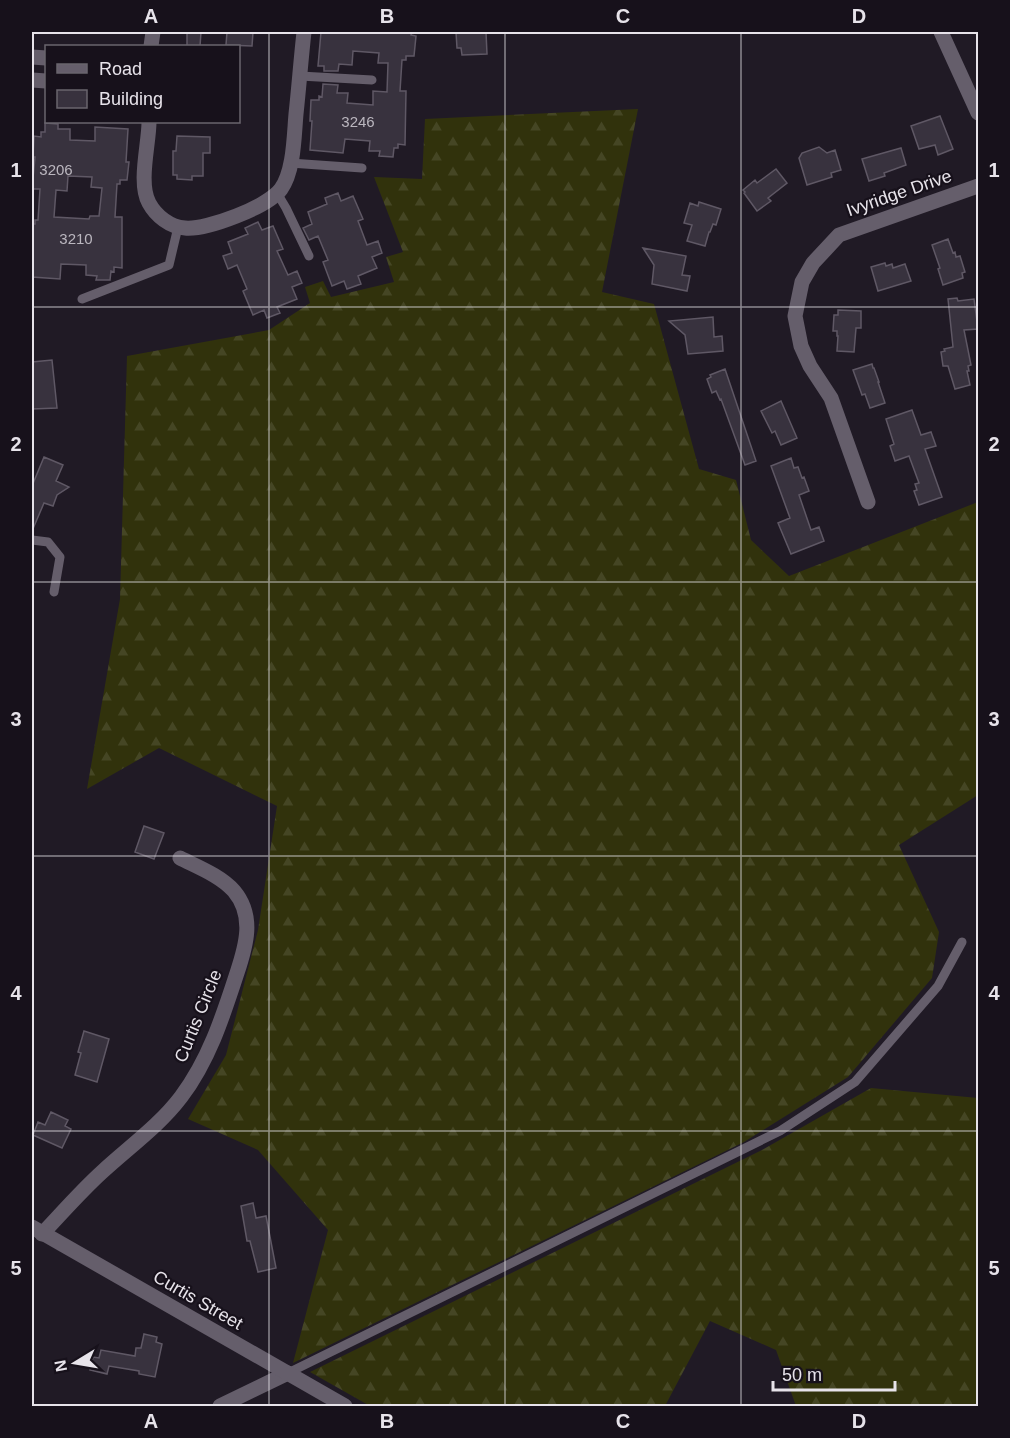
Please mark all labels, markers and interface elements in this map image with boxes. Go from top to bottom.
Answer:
text: A [144,5,158,27]
text: B [380,5,394,27]
text: C [616,5,630,27]
text: D [852,5,866,27]
legend [45,45,240,123]
text: Road [99,59,142,79]
text: Building [99,89,163,109]
house number: 3246 [341,113,375,130]
text: 1 [10,159,22,181]
text: 1 [988,159,1000,181]
house number: 3206 [39,161,73,178]
street label: Ivyridge Drive [844,166,954,220]
house number: 3210 [59,230,93,247]
text: 2 [10,433,22,455]
text: 2 [988,433,1000,455]
text: 3 [10,708,22,730]
text: 3 [988,708,1000,730]
street label: Curtis Circle [170,967,226,1065]
text: 4 [10,982,22,1004]
text: 4 [988,982,1000,1004]
text: 5 [10,1257,22,1279]
text: 5 [988,1257,1000,1279]
street label: Curtis Street [150,1266,246,1334]
north arrow [45,1333,105,1393]
scale bar [773,1354,894,1392]
text: N [51,1358,70,1373]
text: 50 m [782,1365,822,1385]
text: A [144,1410,158,1432]
text: B [380,1410,394,1432]
text: C [616,1410,630,1432]
text: D [852,1410,866,1432]

